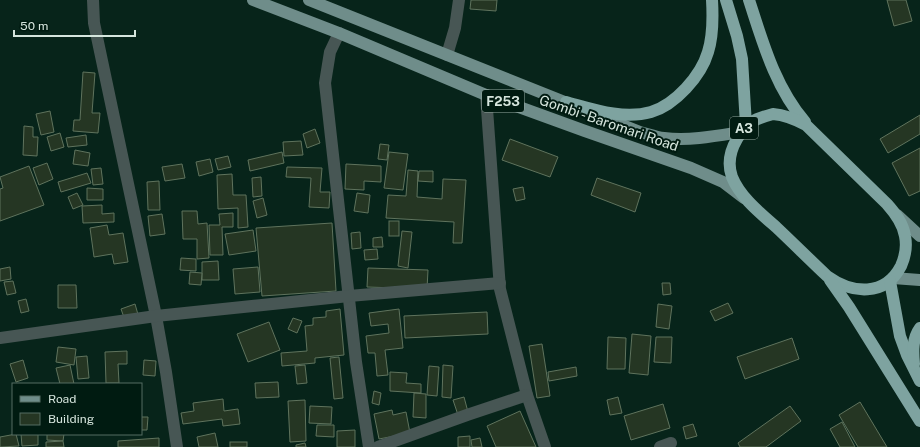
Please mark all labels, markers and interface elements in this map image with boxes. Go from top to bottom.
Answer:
scale bar [14,12,135,38]
text: 50 m [20,19,48,33]
road number: F253 [482,90,524,112]
street label: Gombi - Baromari Road [537,92,681,154]
road number: A3 [730,117,758,139]
legend [12,383,142,435]
text: Road [48,392,76,406]
text: Building [48,412,94,426]

